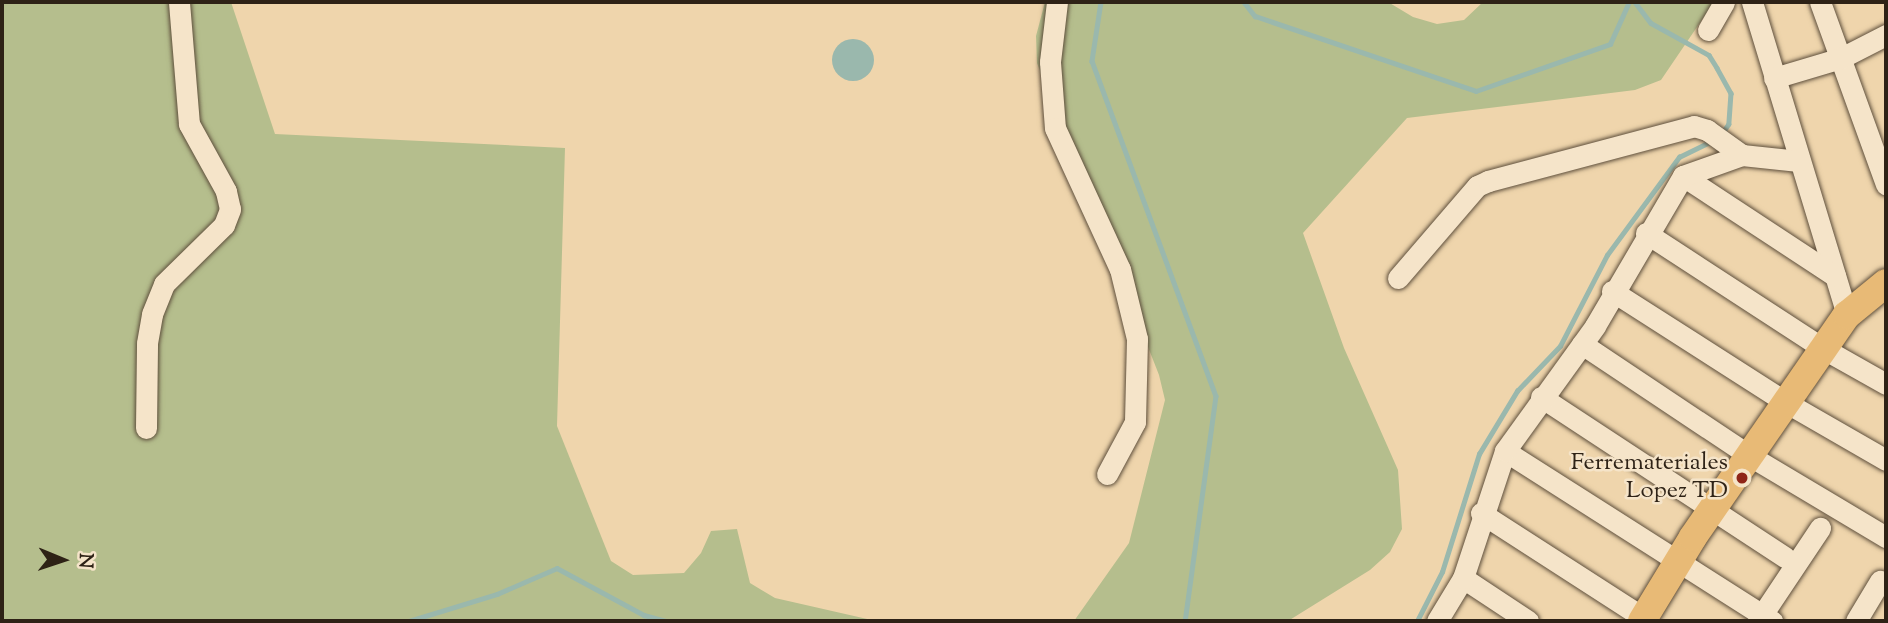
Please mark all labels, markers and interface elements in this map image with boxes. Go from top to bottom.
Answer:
place label: Ferremateriales Lopez TD [1571,450,1728,506]
marker: Ferremateriales Lopez TD [1734,470,1750,486]
north arrow [28,525,98,595]
text: N [71,553,98,569]

